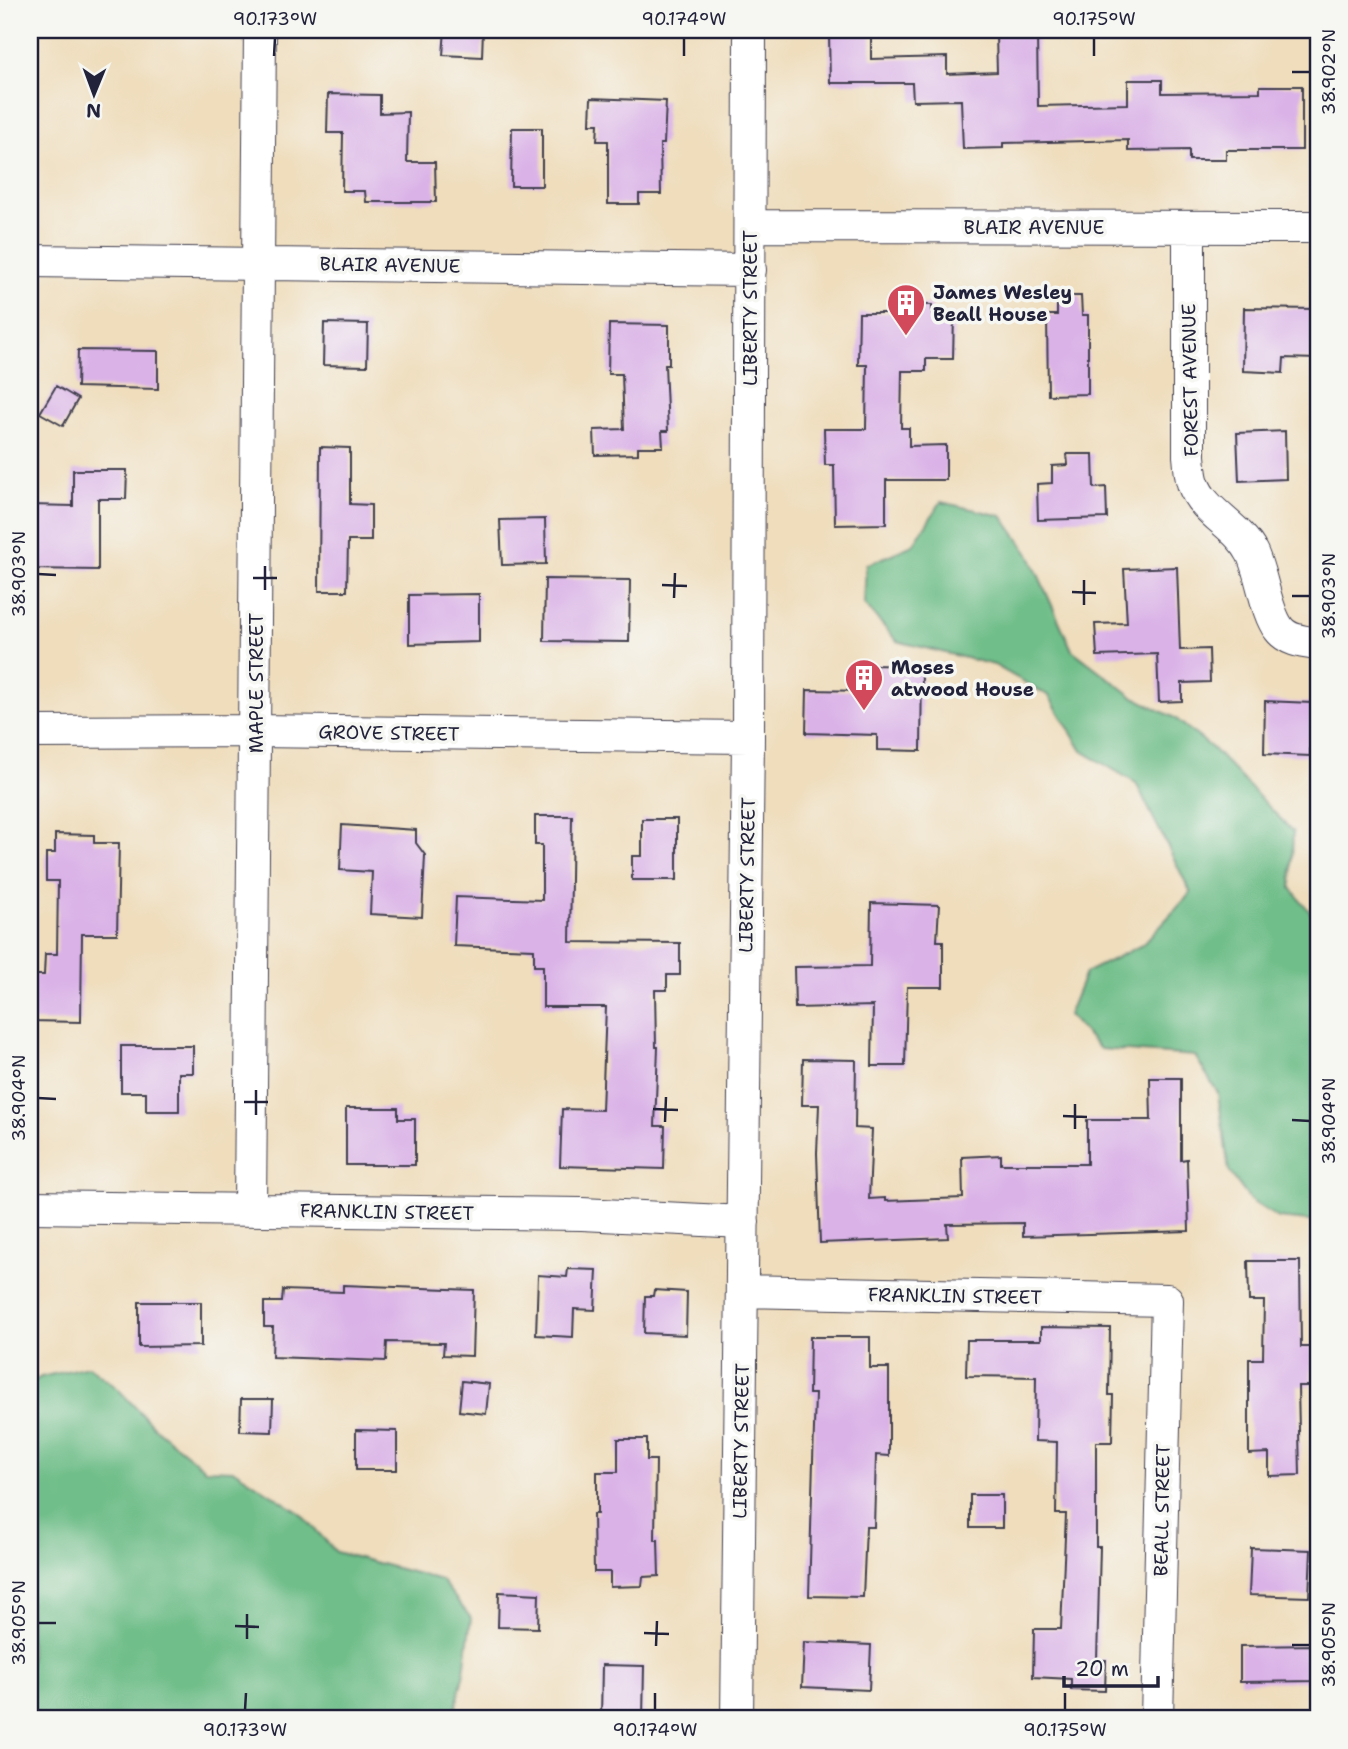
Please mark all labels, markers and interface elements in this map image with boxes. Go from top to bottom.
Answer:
text: 90.173°W [233,7,317,31]
text: 90.174°W [642,7,726,31]
text: 90.175°W [1052,7,1136,31]
text: 38.902°N [1317,29,1341,115]
north arrow [60,60,130,130]
text: N [86,98,101,123]
street label: BLAIR AVENUE [964,215,1105,240]
street label: LIBERTY STREET [738,230,763,386]
street label: BLAIR AVENUE [319,251,461,279]
place label: James Wesley Beall House [933,280,1072,327]
building icon: James Wesley Beall House [885,282,927,337]
street label: FOREST AVENUE [1176,303,1204,457]
text: 38.903°N [7,531,31,617]
text: 38.903°N [1317,553,1341,639]
street label: MAPLE STREET [244,612,269,753]
place label: Moses atwood House [891,655,1034,702]
building icon: Moses atwood House [843,657,885,712]
street label: GROVE STREET [318,719,460,747]
street label: LIBERTY STREET [733,797,761,953]
text: 38.904°N [7,1055,31,1141]
text: 38.904°N [1317,1078,1341,1164]
street label: FRANKLIN STREET [300,1198,475,1226]
street label: FRANKLIN STREET [868,1282,1043,1310]
street label: LIBERTY STREET [727,1363,755,1519]
street label: BEALL STREET [1148,1443,1176,1577]
text: 38.905°N [7,1580,31,1666]
text: 38.905°N [1317,1602,1341,1688]
scale bar [1064,1644,1159,1688]
text: 20 m [1075,1655,1129,1683]
text: 90.173°W [203,1718,287,1742]
text: 90.174°W [613,1718,697,1742]
text: 90.175°W [1023,1718,1107,1742]

